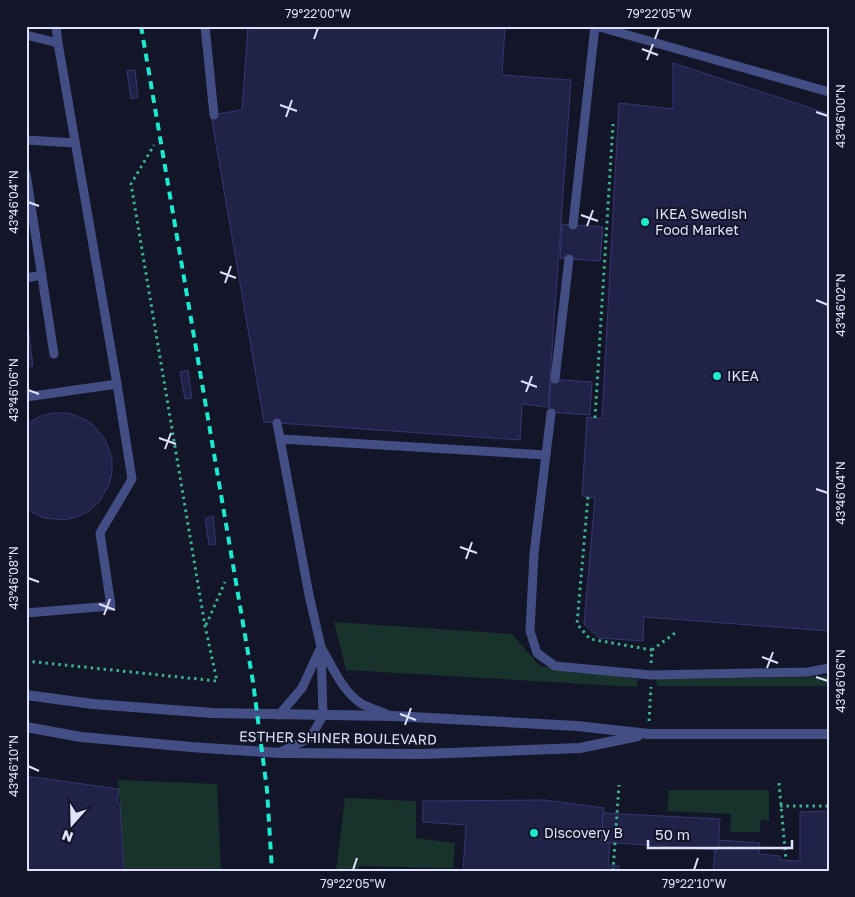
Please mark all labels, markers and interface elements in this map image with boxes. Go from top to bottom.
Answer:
text: 79°22'00"W [285,6,352,21]
text: 79°22'05"W [626,6,692,21]
text: 43°46'00"N [833,84,848,148]
text: 43°46'04"N [6,170,21,234]
place label: IKEA Swedish Food Market [655,205,747,238]
marker: IKEA Swedish Food Market [639,216,651,228]
text: 43°46'02"N [833,273,848,337]
text: 43°46'06"N [6,358,21,422]
place label: IKEA [727,367,760,384]
marker: IKEA [711,370,723,382]
text: 43°46'04"N [833,461,848,525]
text: 43°46'08"N [6,546,21,610]
text: 43°46'06"N [833,649,848,713]
street label: ESTHER SHINER BOULEVARD [239,727,437,748]
text: 43°46'10"N [6,735,21,797]
north arrow [48,800,98,850]
scale bar [648,817,791,849]
place label: Discovery B [544,824,623,841]
text: 50 m [655,825,690,843]
text: N [59,827,75,846]
marker: Discovery B [528,827,540,839]
text: 79°22'05"W [320,876,386,891]
text: 79°22'10"W [662,876,727,891]

